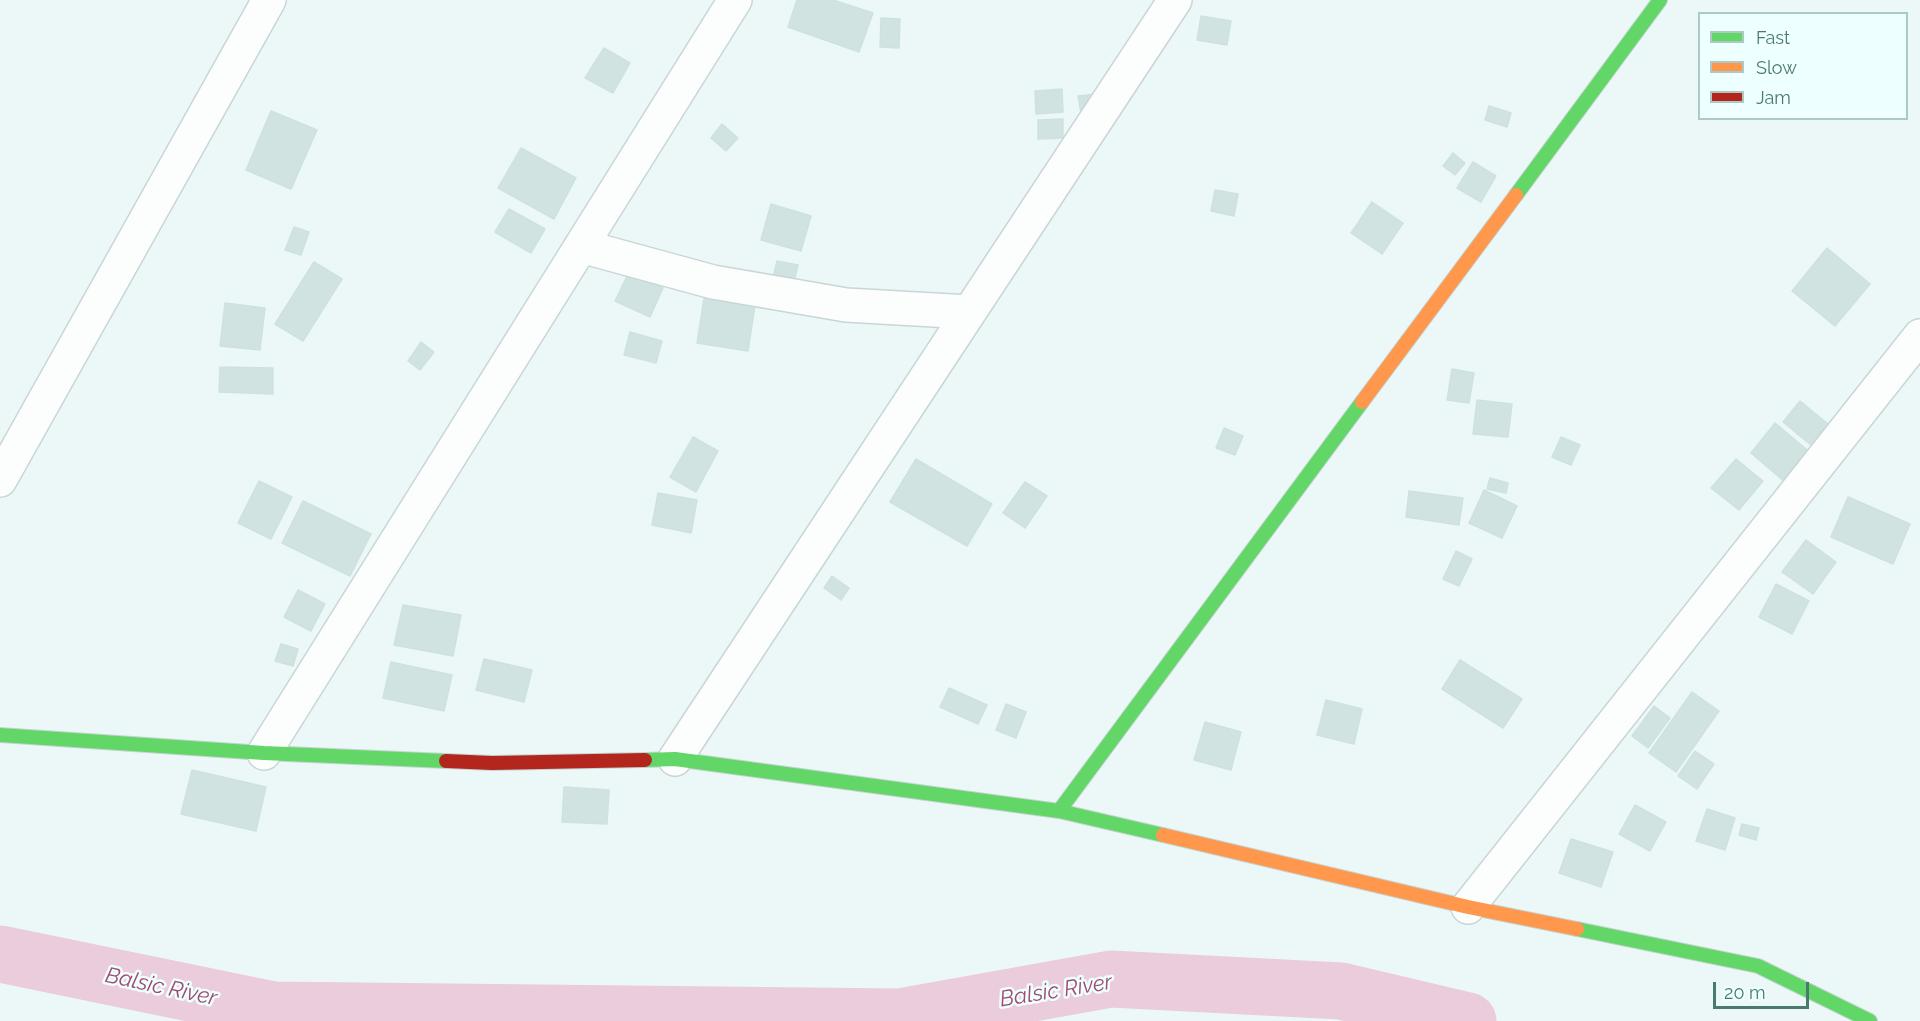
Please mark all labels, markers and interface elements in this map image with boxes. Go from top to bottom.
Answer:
legend [1698,12,1908,120]
text: Fast [1756,27,1790,48]
text: Slow [1756,57,1797,78]
text: Jam [1756,87,1791,108]
water label: Balsic River [103,962,219,1012]
water label: Balsic River [998,969,1114,1013]
scale bar [1716,970,1812,1008]
text: 20 m [1724,982,1766,1003]

